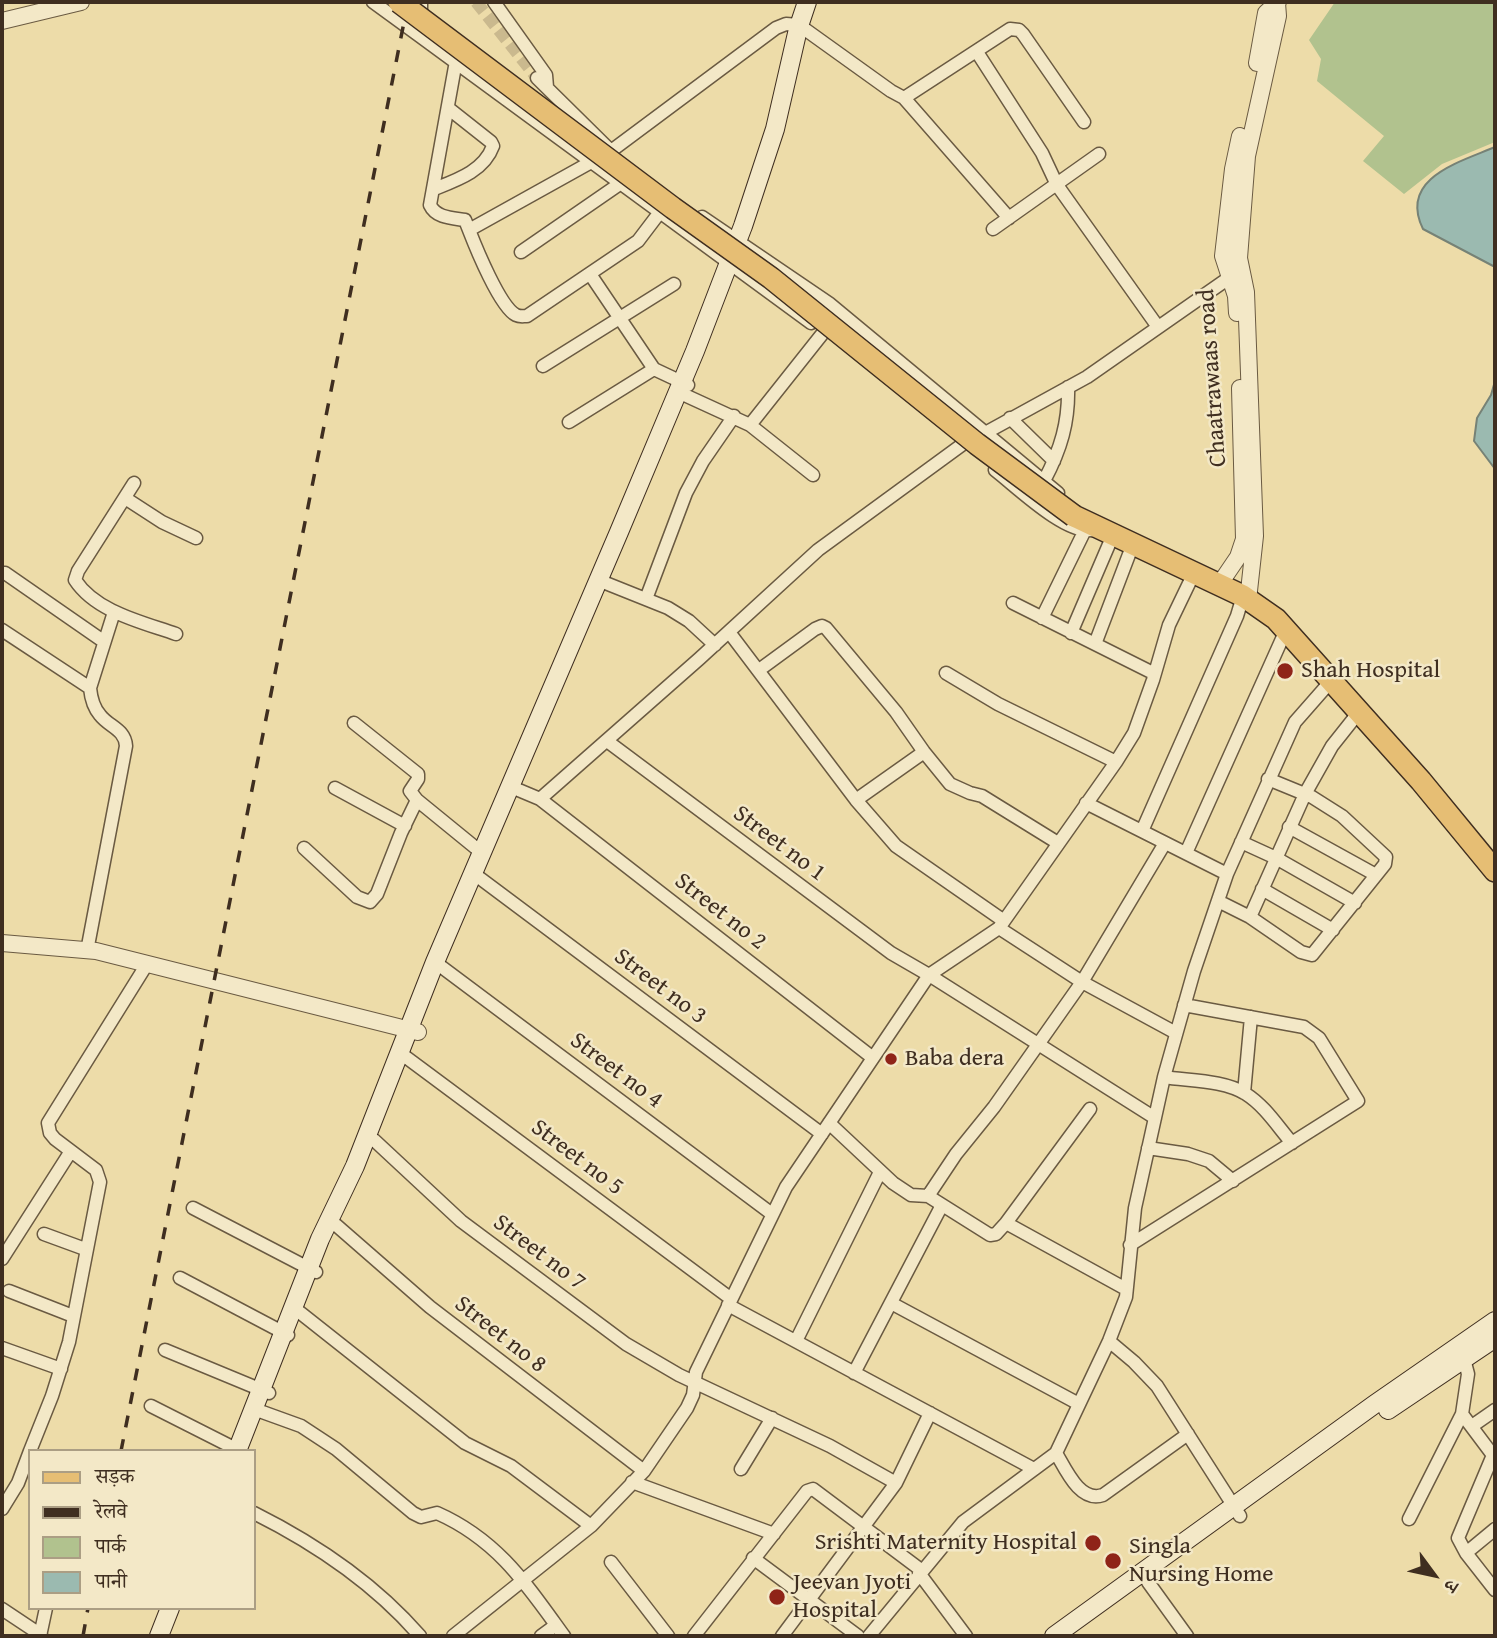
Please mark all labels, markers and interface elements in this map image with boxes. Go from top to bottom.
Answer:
street label: Chaatrawaas road [1192,288,1234,468]
place label: Shah Hospital [1301,657,1440,685]
marker: Shah Hospital [1275,661,1295,681]
street label: Street no 1 [727,800,831,888]
street label: Street no 2 [668,867,772,957]
street label: Street no 3 [608,943,712,1031]
street label: Street no 4 [564,1027,668,1115]
place label: Baba dera [905,1045,1004,1073]
marker: Baba dera [883,1051,899,1067]
street label: Street no 5 [525,1114,629,1202]
street label: Street no 7 [487,1209,591,1297]
street label: Street no 8 [448,1290,552,1380]
legend [28,1449,256,1610]
text: सड़क [95,1460,134,1491]
text: रेलवे [95,1495,127,1526]
place label: Srishti Maternity Hospital [815,1529,1077,1557]
text: पार्क [95,1530,126,1561]
marker: Srishti Maternity Hospital [1083,1533,1103,1553]
place label: Singla Nursing Home [1129,1533,1274,1589]
north arrow [1399,1540,1469,1610]
marker: Singla Nursing Home [1103,1551,1123,1571]
text: पानी [95,1565,127,1596]
place label: Jeevan Jyoti Hospital [793,1569,911,1625]
text: उ [1437,1575,1466,1598]
marker: Jeevan Jyoti Hospital [767,1587,787,1607]

